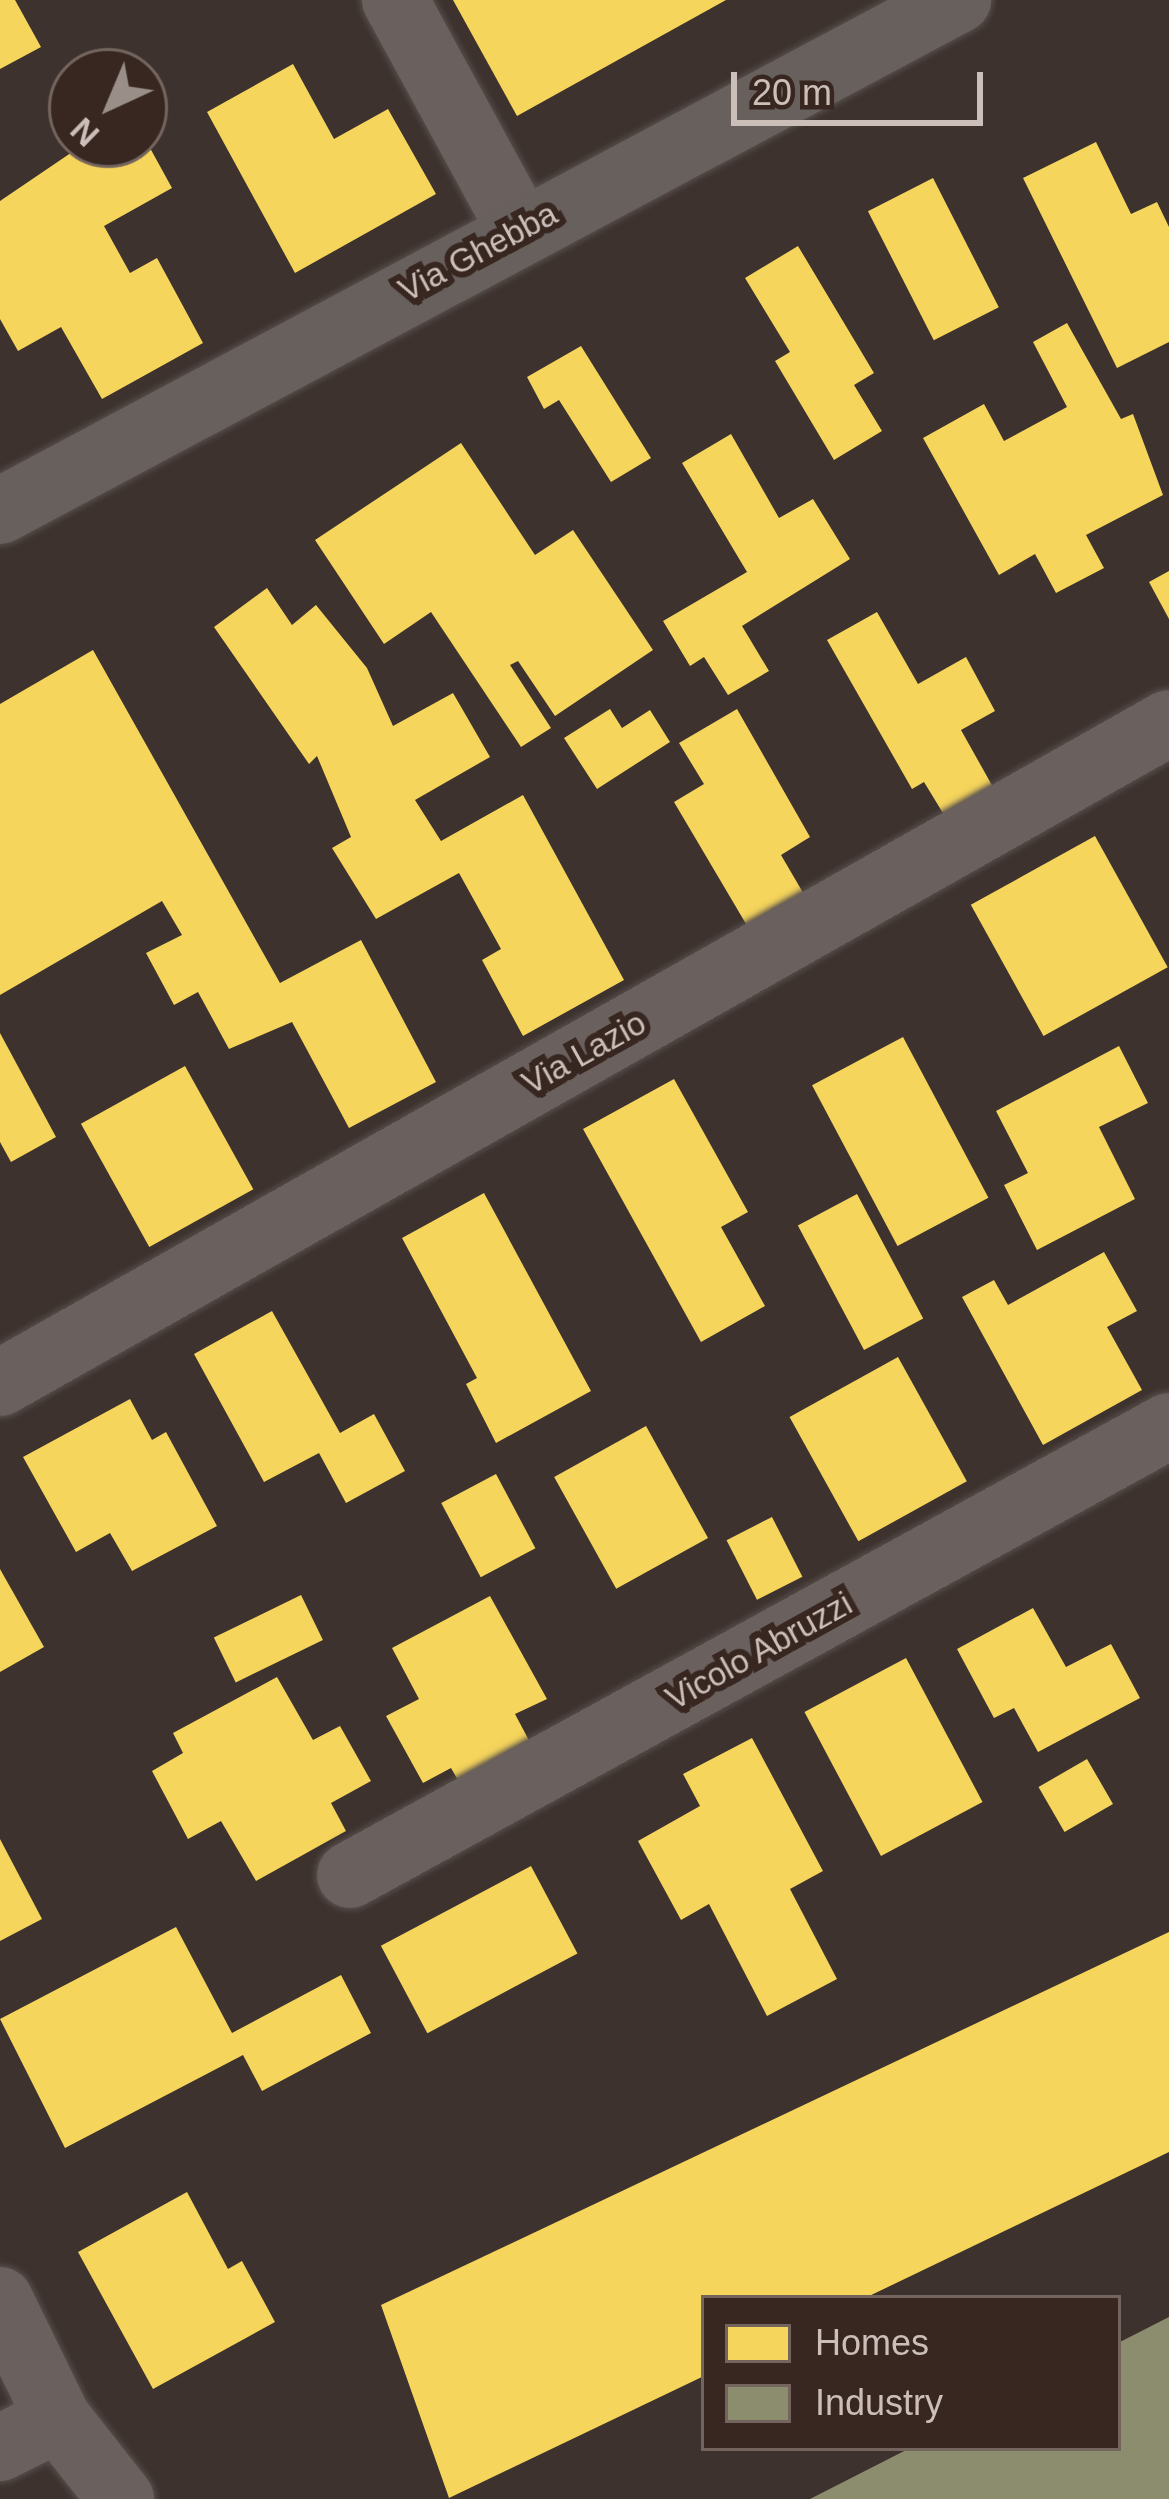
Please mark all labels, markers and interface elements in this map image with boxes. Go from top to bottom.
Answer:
north arrow [48,48,168,168]
scale bar [737,48,989,122]
text: 20 m [752,72,832,113]
text: N [63,111,106,154]
street label: Via Ghebba [392,194,564,310]
street label: Via Lazio [515,1003,653,1103]
street label: Vicolo Abruzzi [658,1583,860,1719]
legend [701,2295,1121,2451]
text: Homes [815,2322,929,2363]
text: Industry [815,2382,943,2423]

